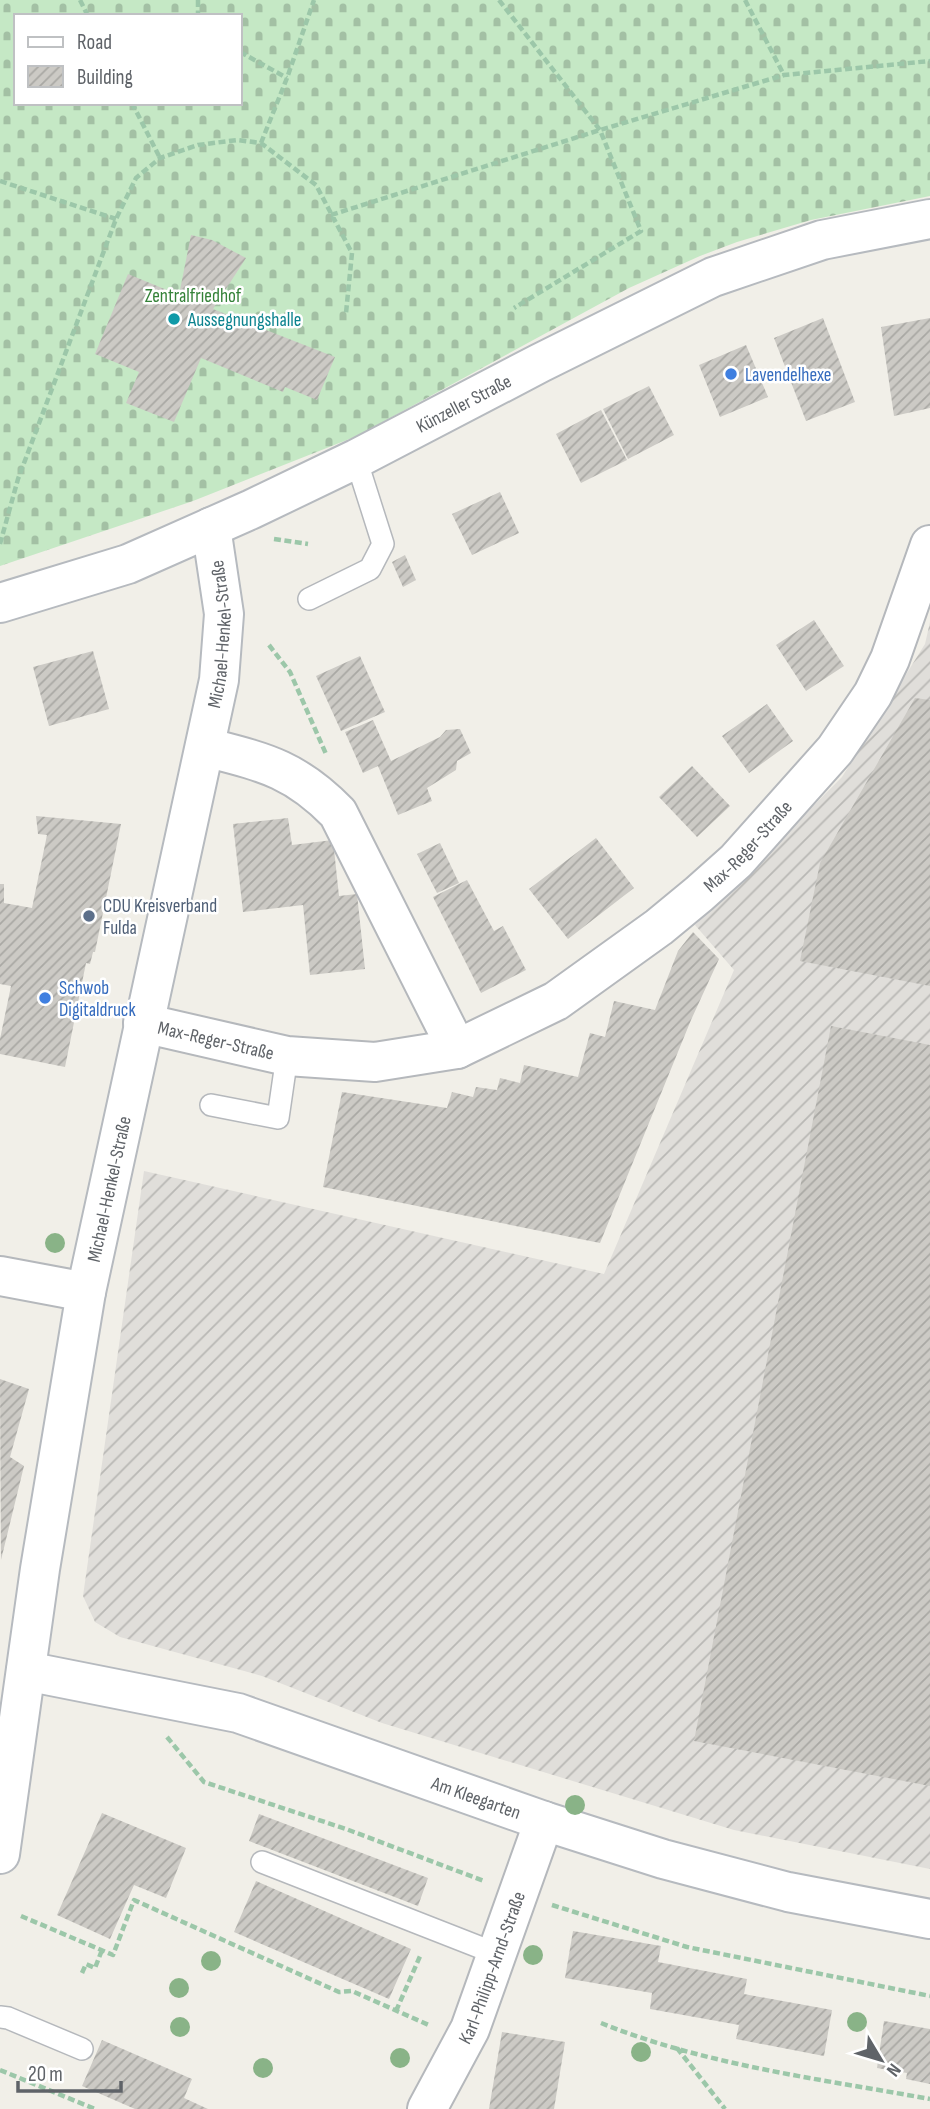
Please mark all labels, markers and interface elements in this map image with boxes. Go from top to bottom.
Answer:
legend [14,14,242,105]
text: Road [77,30,112,55]
text: Building [77,65,133,90]
park label: Zentralfriedhof [145,285,242,308]
place label: Aussegnungshalle [187,309,302,332]
marker: Aussegnungshalle [166,311,182,327]
place label: Lavendelhexe [745,364,831,387]
marker: Lavendelhexe [723,366,739,382]
street label: Künzeller Straße [413,370,515,439]
street label: Michael-Henkel-Straße [203,558,237,710]
street label: Max-Reger-Straße [699,796,798,898]
place label: CDU Kreisverband Fulda [103,895,217,940]
marker: CDU Kreisverband Fulda [81,908,97,924]
place label: Schwob Digitaldruck [59,977,136,1022]
marker: Schwob Digitaldruck [37,990,53,1006]
street label: Max-Reger-Straße [156,1017,276,1066]
street label: Michael-Henkel-Straße [83,1114,137,1264]
street label: Am Kleegarten [427,1772,524,1825]
street label: Karl-Philipp-Arnd-Straße [454,1889,531,2048]
north arrow [846,2025,916,2095]
scale bar [18,2050,121,2094]
text: N [881,2058,905,2081]
text: 20 m [28,2062,63,2087]

